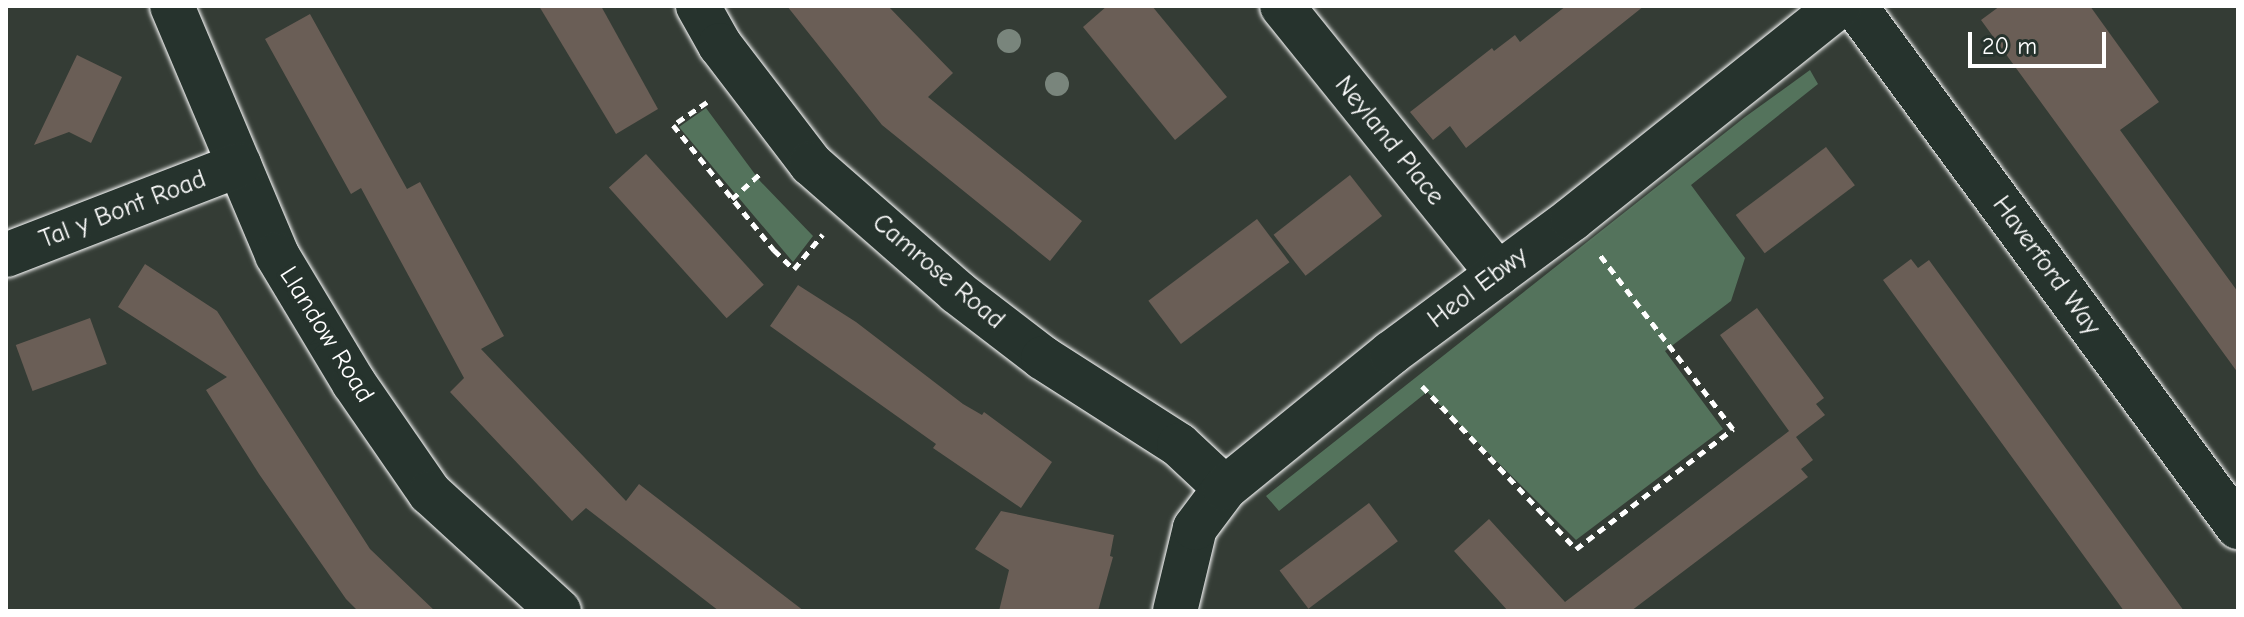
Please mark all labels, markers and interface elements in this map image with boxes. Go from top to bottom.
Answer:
scale bar [1972,16,2110,66]
text: 20 m [1982,32,2037,60]
street label: Neyland Place [1327,70,1451,212]
street label: Tal y Bont Road [35,164,211,256]
street label: Haverford Way [1985,190,2107,342]
street label: Camrose Road [866,208,1010,336]
street label: Heol Ebwy [1422,240,1534,336]
street label: Llandow Road [272,261,380,409]

